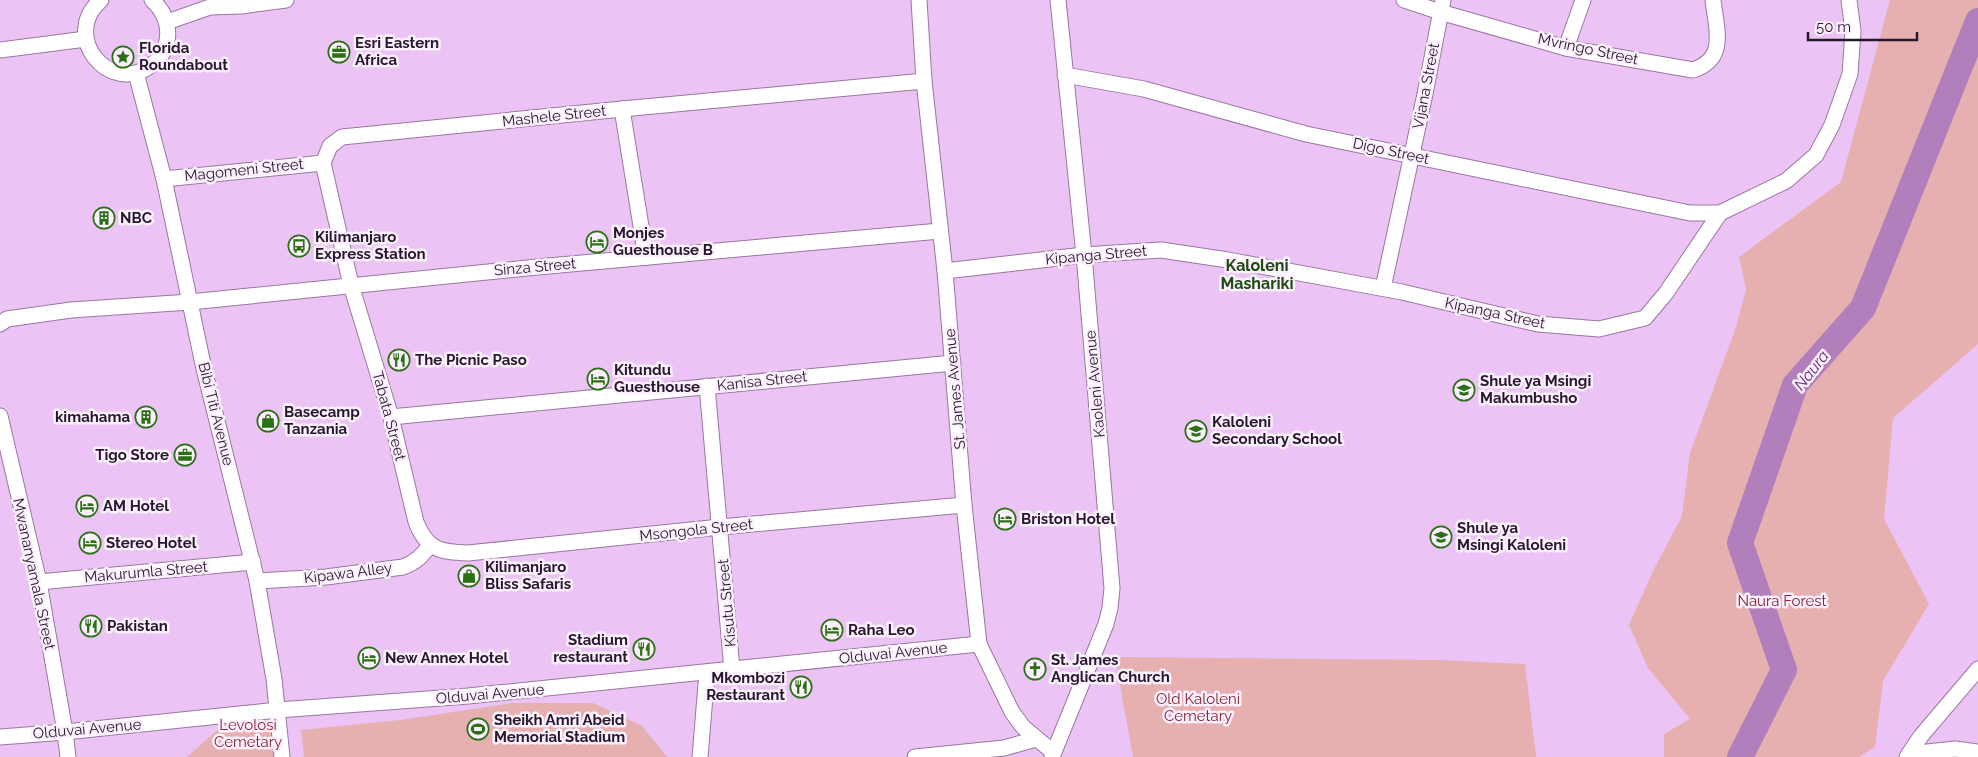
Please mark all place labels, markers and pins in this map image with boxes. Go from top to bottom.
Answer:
place label: Esri Eastern Africa [355,34,439,69]
place label: Florida Roundabout [139,39,228,74]
office icon: Esri Eastern Africa [327,40,351,64]
place icon: Florida Roundabout [111,45,135,69]
building icon: NBC [92,206,116,230]
place label: NBC [120,209,152,227]
place label: Monjes Guesthouse B [613,224,713,259]
place label: Kilimanjaro Express Station [315,228,426,263]
hotel icon: Monjes Guesthouse B [585,230,609,254]
bus stop icon: Kilimanjaro Express Station [287,234,311,258]
restaurant icon: The Picnic Paso [387,348,411,372]
place label: The Picnic Paso [415,351,527,369]
place label: Kitundu Guesthouse [614,361,700,396]
hotel icon: Kitundu Guesthouse [586,367,610,391]
place label: Shule ya Msingi Makumbusho [1480,372,1591,407]
school or university icon: Shule ya Msingi Makumbusho [1452,378,1476,402]
place label: Basecamp Tanzania [284,403,360,438]
building icon: kimahama [134,405,158,429]
place label: kimahama [55,408,130,426]
shop icon: Basecamp Tanzania [256,409,280,433]
place label: Kaloleni Secondary School [1212,413,1342,448]
school or university icon: Kaloleni Secondary School [1184,419,1208,443]
office icon: Tigo Store [173,443,197,467]
place label: Tigo Store [95,446,169,464]
hotel icon: AM Hotel [75,494,99,518]
place label: AM Hotel [103,497,169,515]
hotel icon: Briston Hotel [993,507,1017,531]
place label: Briston Hotel [1021,510,1115,528]
place label: Shule ya Msingi Kaloleni [1457,519,1566,554]
school or university icon: Shule ya Msingi Kaloleni [1429,525,1453,549]
hotel icon: Stereo Hotel [78,531,102,555]
place label: Stereo Hotel [106,534,197,552]
place label: Kilimanjaro Bliss Safaris [485,558,571,593]
shop icon: Kilimanjaro Bliss Safaris [457,564,481,588]
restaurant icon: Pakistan [79,614,103,638]
place label: Pakistan [107,617,168,635]
hotel icon: Raha Leo [820,618,844,642]
place label: Raha Leo [848,621,915,639]
place label: Stadium restaurant [553,631,628,666]
restaurant icon: Stadium restaurant [632,637,656,661]
hotel icon: New Annex Hotel [357,646,381,670]
place label: New Annex Hotel [385,649,508,667]
place label: St. James Anglican Church [1051,651,1170,686]
church icon: St. James Anglican Church [1023,657,1047,681]
place label: Mkombozi Restaurant [706,669,785,704]
restaurant icon: Mkombozi Restaurant [789,675,813,699]
place label: Sheikh Amri Abeid Memorial Stadium [494,711,625,746]
sports icon: Sheikh Amri Abeid Memorial Stadium [466,717,490,741]

